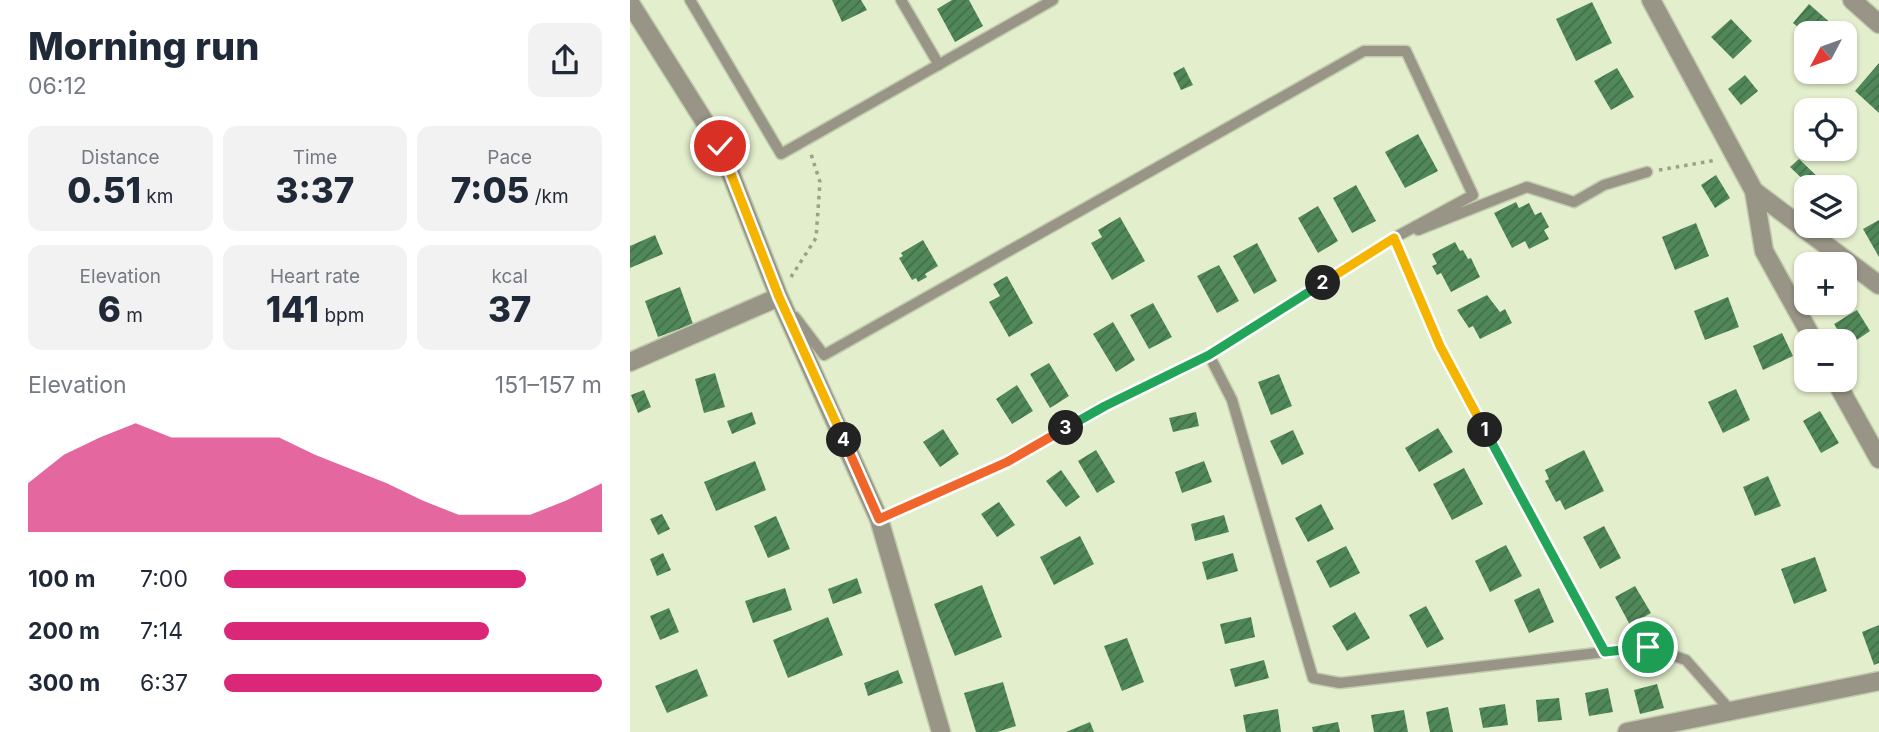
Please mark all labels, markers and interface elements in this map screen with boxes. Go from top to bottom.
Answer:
north arrow [1794,21,1857,84]
map controls [1794,21,1857,392]
text: Morning run [28,23,259,69]
button: share [528,23,602,97]
text: 06:12 [28,72,87,100]
button: locate [1794,98,1857,161]
pin [690,116,750,176]
icon: check [701,127,739,165]
text: Distance [81,146,160,169]
text: Time [293,146,337,169]
text: Pace [487,146,532,169]
text: 0.51 [67,169,141,211]
text: 3:37 [276,169,354,211]
text: 7:05 [451,169,529,211]
button: layers [1794,175,1857,238]
text: km [141,185,173,208]
text: /km [529,185,569,208]
button: + [1794,252,1857,315]
text: Elevation [80,265,161,288]
text: Heart rate [270,265,360,288]
text: kcal [492,265,528,288]
pin: 2 [1306,266,1340,300]
text: 2 [1317,271,1328,294]
text: 6 [98,288,121,330]
text: 141 [266,288,319,330]
text: 37 [488,288,531,330]
text: m [121,304,143,327]
text: bpm [319,304,364,327]
button: − [1794,329,1857,392]
text: Elevation [28,371,127,399]
text: 151–157 m [495,371,602,399]
pin: 3 [1048,410,1083,446]
pin: 1 [1468,412,1502,448]
text: 3 [1059,416,1072,439]
text: 1 [1480,418,1489,441]
pin: 4 [826,422,862,458]
text: 4 [837,428,850,451]
text: 100 m [28,565,95,593]
text: 7:00 [140,565,188,593]
text: 200 m [28,617,100,645]
text: 7:14 [140,617,183,645]
pin [1618,617,1678,677]
icon: arrive [1629,628,1667,666]
text: 300 m [28,669,100,697]
text: 6:37 [140,669,188,697]

